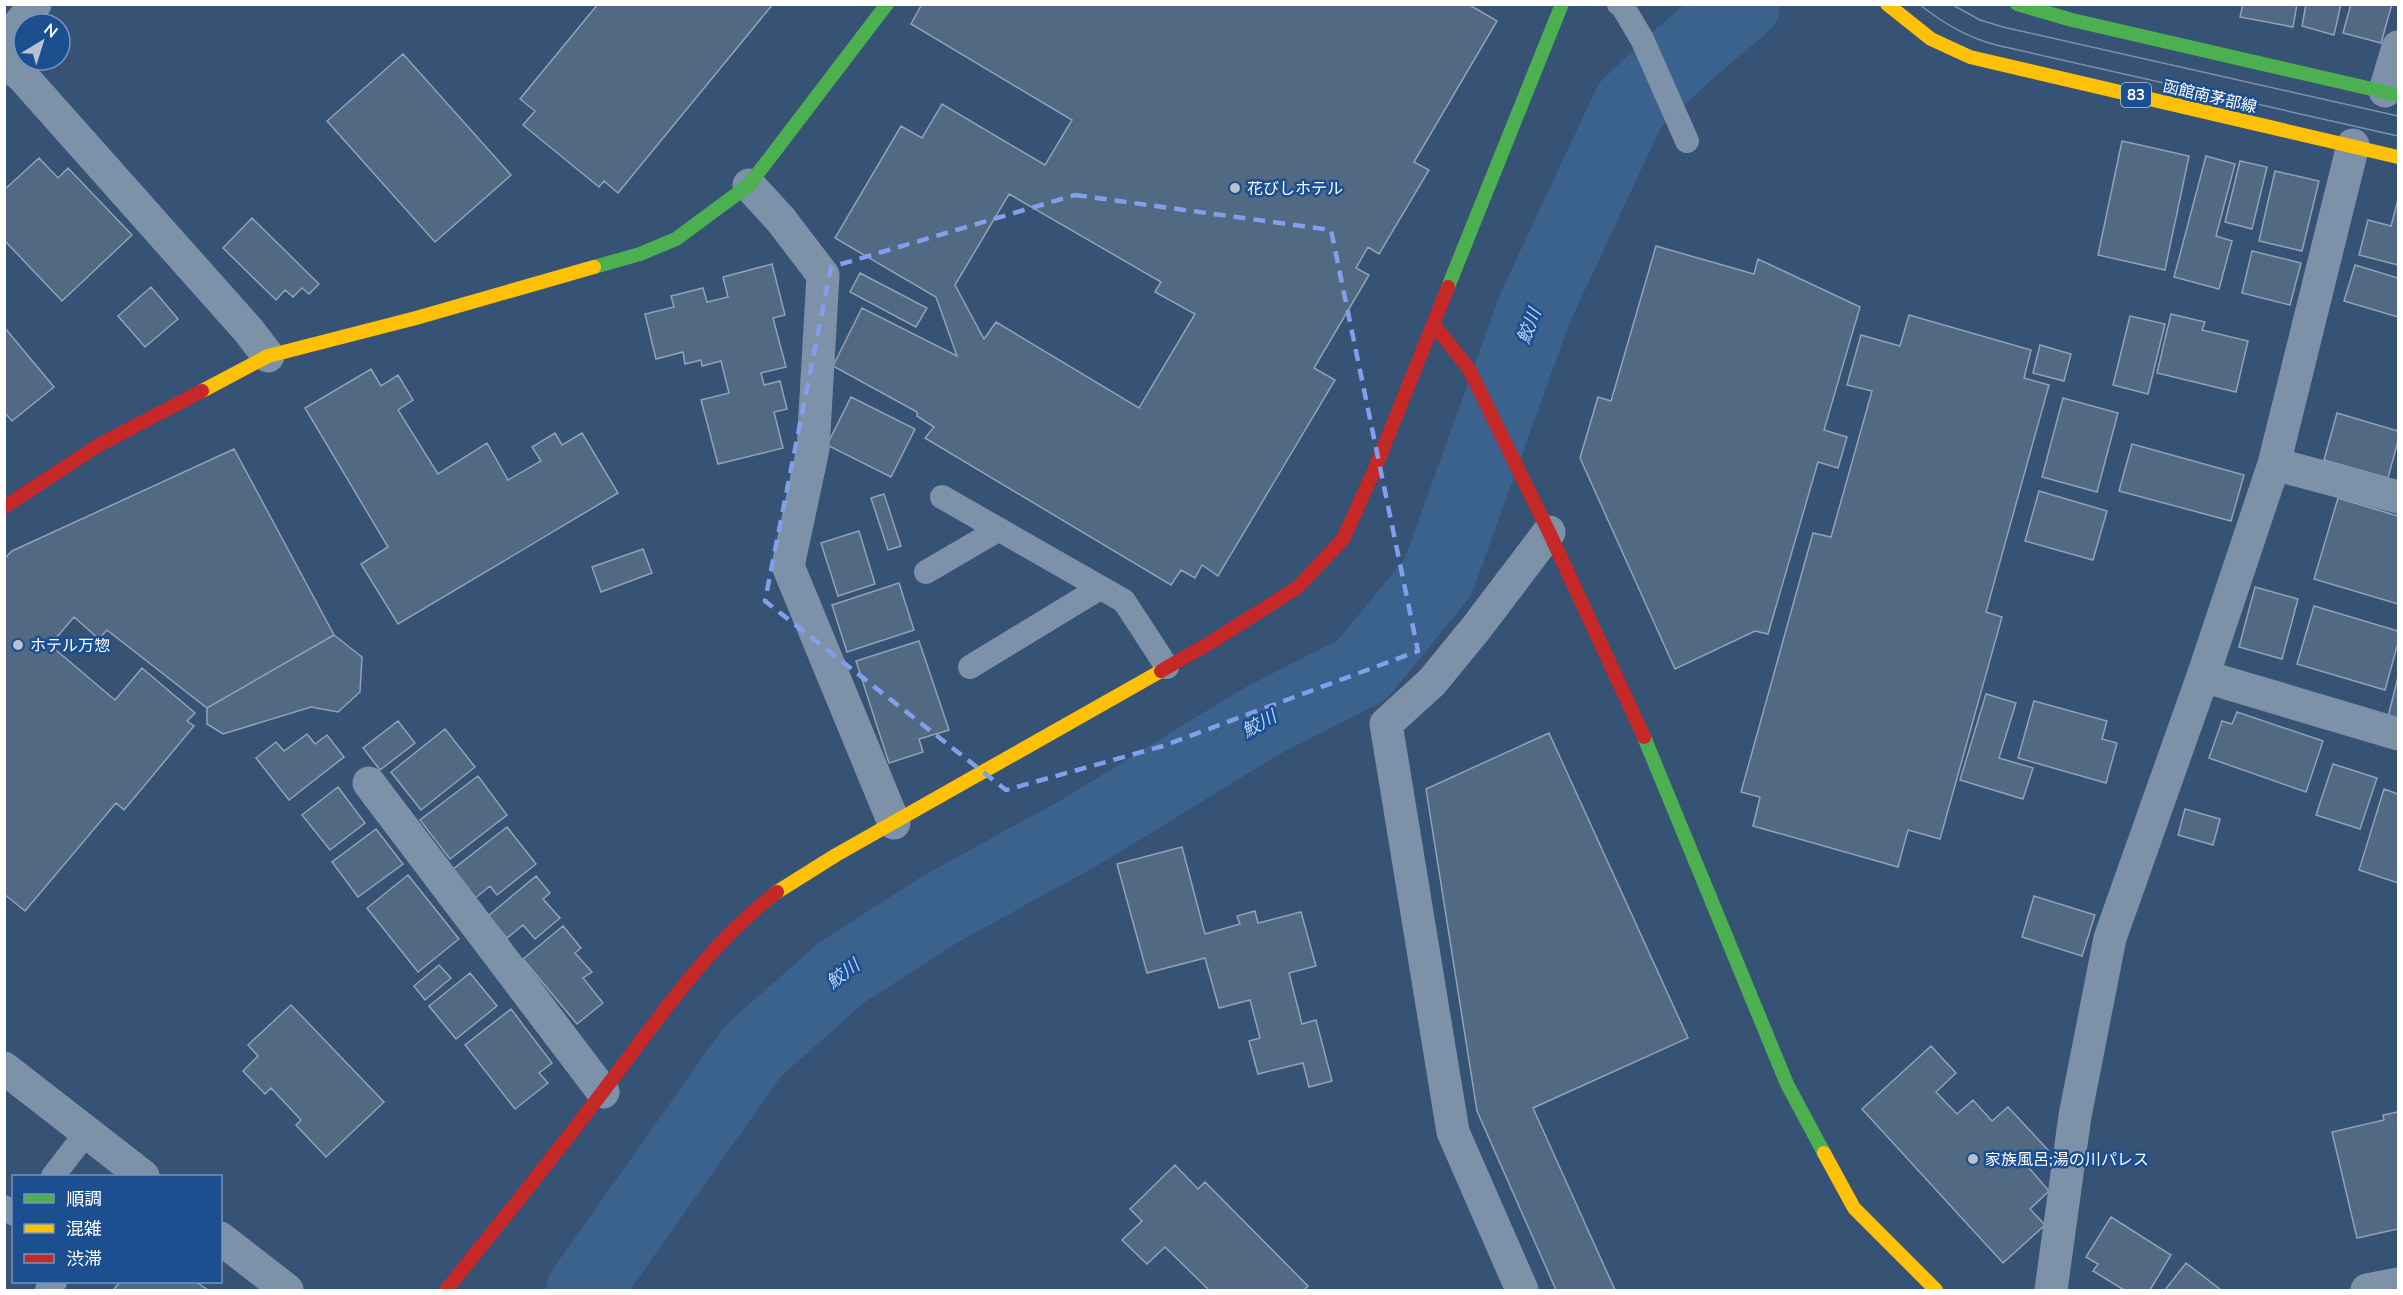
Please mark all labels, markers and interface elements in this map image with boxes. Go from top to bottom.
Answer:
north arrow [12,12,72,72]
text: N [39,19,62,43]
street label: 函館南茅部線 [2161,75,2259,118]
road number: 83 [2121,83,2151,107]
place label: 花びしホテル [1247,178,1343,200]
marker: 花びしホテル [1228,181,1242,195]
water label: 鮫川 [1511,303,1547,347]
place label: ホテル万惣 [30,635,110,657]
marker: ホテル万惣 [11,638,25,652]
water label: 鮫川 [1237,704,1282,743]
water label: 鮫川 [821,952,866,994]
place label: 家族風呂;湯の川パレス [1985,1149,2149,1171]
marker: 家族風呂;湯の川パレス [1966,1152,1980,1166]
legend [12,1175,222,1283]
text: 順調 [66,1187,102,1211]
text: 混雑 [66,1217,102,1241]
text: 渋滞 [66,1247,102,1271]

